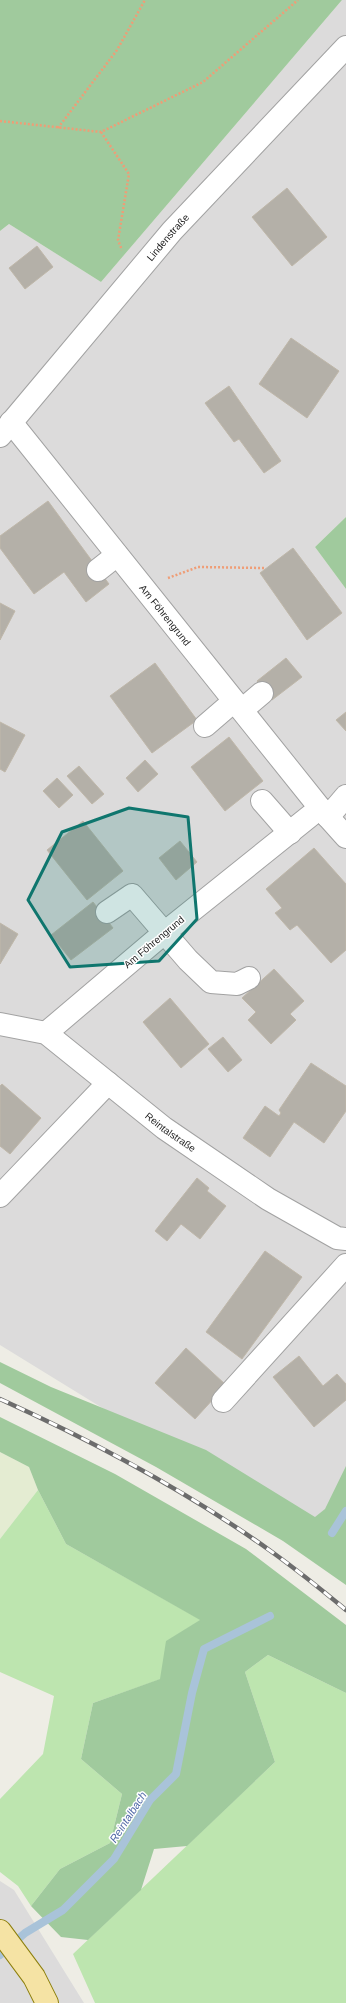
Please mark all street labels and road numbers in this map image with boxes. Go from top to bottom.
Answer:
street label: Lindenstraße [144,211,191,263]
street label: Am Föhrengrund [138,582,193,648]
street label: Am Föhrengrund [122,914,186,970]
street label: Reintalstraße [143,1110,198,1154]

